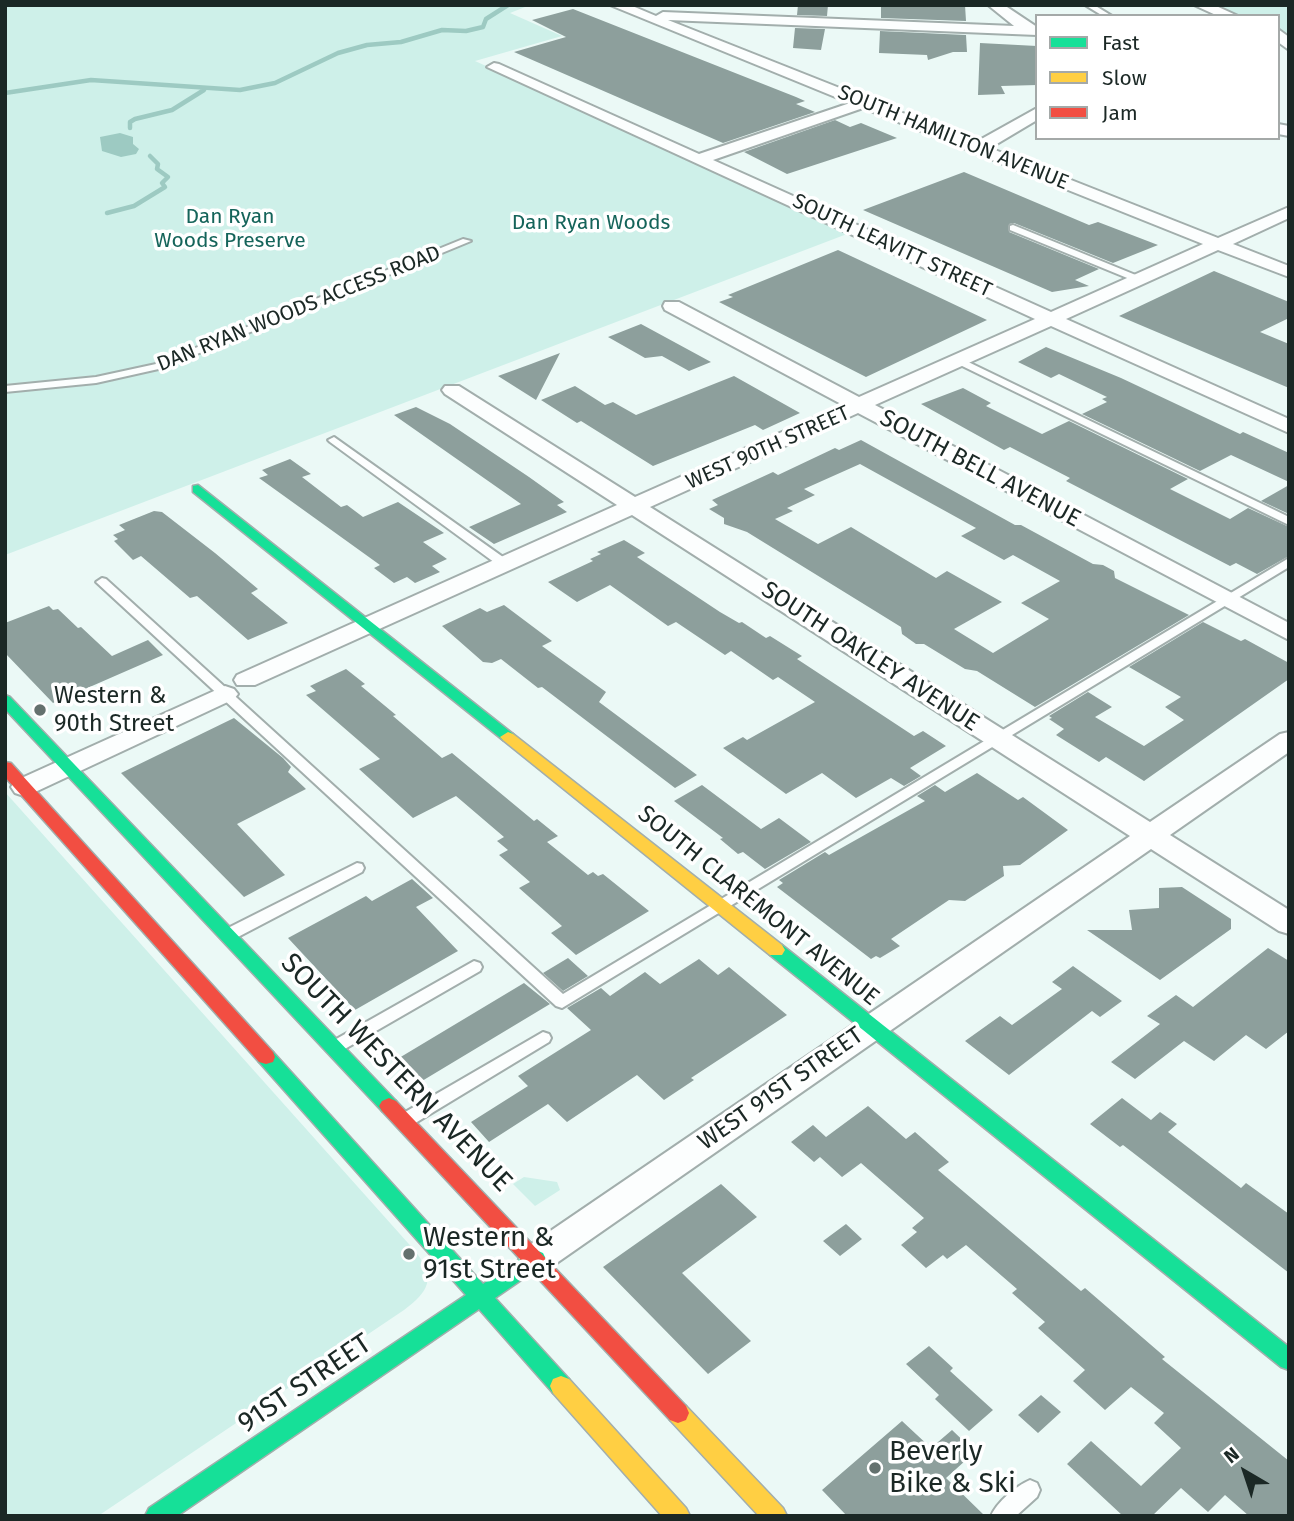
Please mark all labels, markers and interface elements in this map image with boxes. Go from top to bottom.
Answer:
legend [1035,14,1280,140]
text: Fast [1102,30,1140,56]
text: Slow [1102,65,1147,91]
street label: SOUTH HAMILTON AVENUE [834,80,1072,196]
text: Jam [1102,100,1138,126]
street label: SOUTH LEAVITT STREET [788,189,996,303]
park label: Dan Ryan Woods Preserve [154,204,306,254]
park label: Dan Ryan Woods [512,210,670,236]
street label: DAN RYAN WOODS ACCESS ROAD [154,240,444,378]
street label: WEST 90TH STREET [682,401,854,495]
street label: SOUTH BELL AVENUE [875,404,1085,534]
street label: SOUTH OAKLEY AVENUE [756,576,984,738]
place label: Western & 90th Street [54,682,174,738]
marker: Western & 90th Street [32,702,48,718]
street label: SOUTH CLAREMONT AVENUE [632,800,884,1012]
street label: SOUTH WESTERN AVENUE [273,947,519,1199]
street label: WEST 91ST STREET [693,1021,869,1157]
place label: Western & 91st Street [423,1221,556,1287]
marker: Western & 91st Street [401,1246,417,1262]
street label: 91ST STREET [232,1327,378,1441]
place label: Beverly Bike & Ski [889,1435,1016,1501]
north arrow [1210,1437,1280,1507]
text: N [1219,1442,1244,1468]
marker: Beverly Bike & Ski [867,1460,883,1476]

